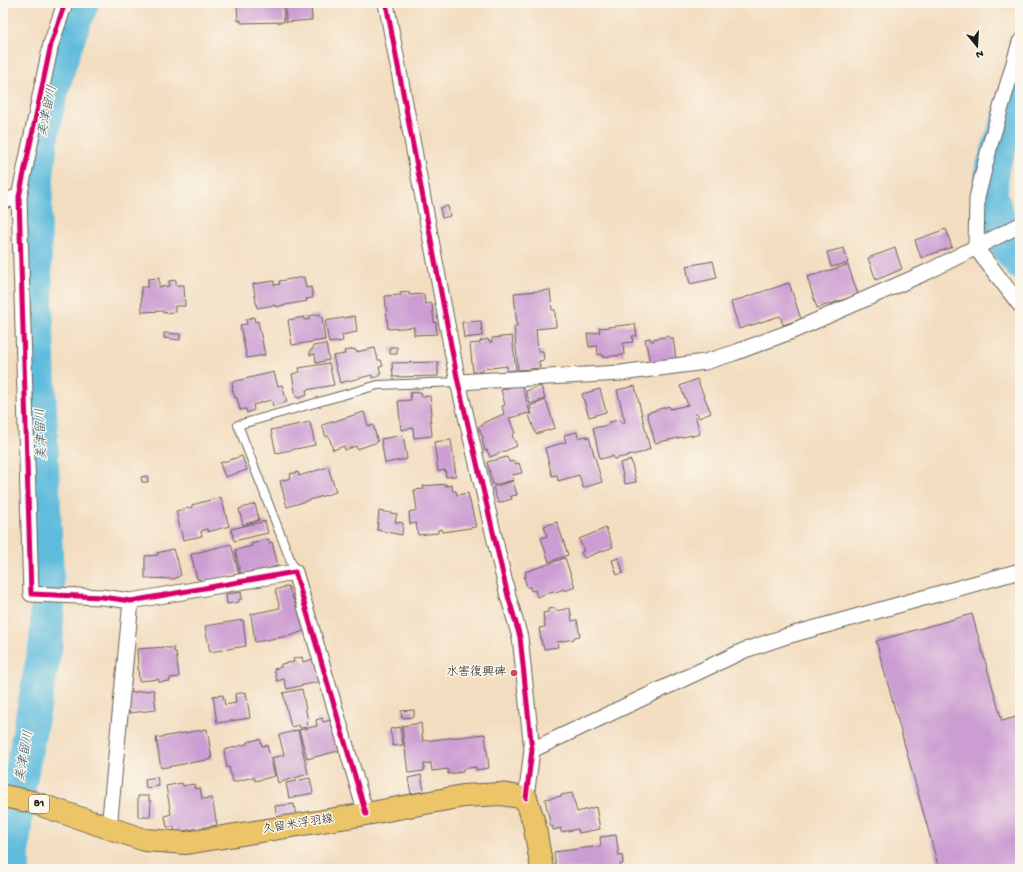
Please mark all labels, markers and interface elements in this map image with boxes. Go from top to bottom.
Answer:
north arrow [957,26,997,66]
text: N [974,47,985,60]
water label: 美津留川 [34,84,61,138]
water label: 美津留川 [33,408,50,460]
place label: 水害復興碑 [446,665,506,680]
marker: 水害復興碑 [509,668,519,678]
water label: 美津留川 [12,729,37,783]
road number: 81 [29,795,49,813]
street label: 久留米浮羽線 [261,811,335,838]

